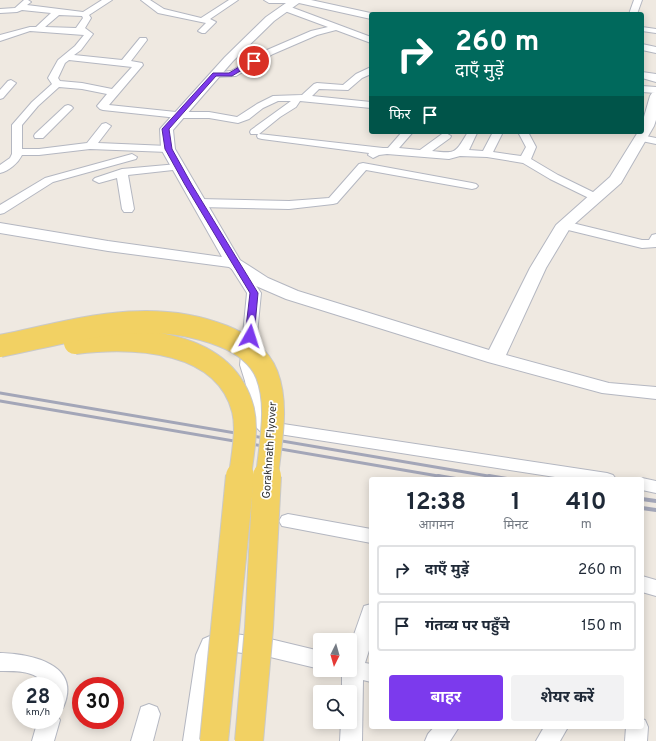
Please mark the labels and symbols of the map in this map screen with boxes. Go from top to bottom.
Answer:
pin [237,44,271,78]
position arrow [229,315,271,357]
street label: Gorakhnath Flyover [260,400,280,499]
north arrow [313,633,357,677]
speed limit sign: 30 [72,677,124,729]

